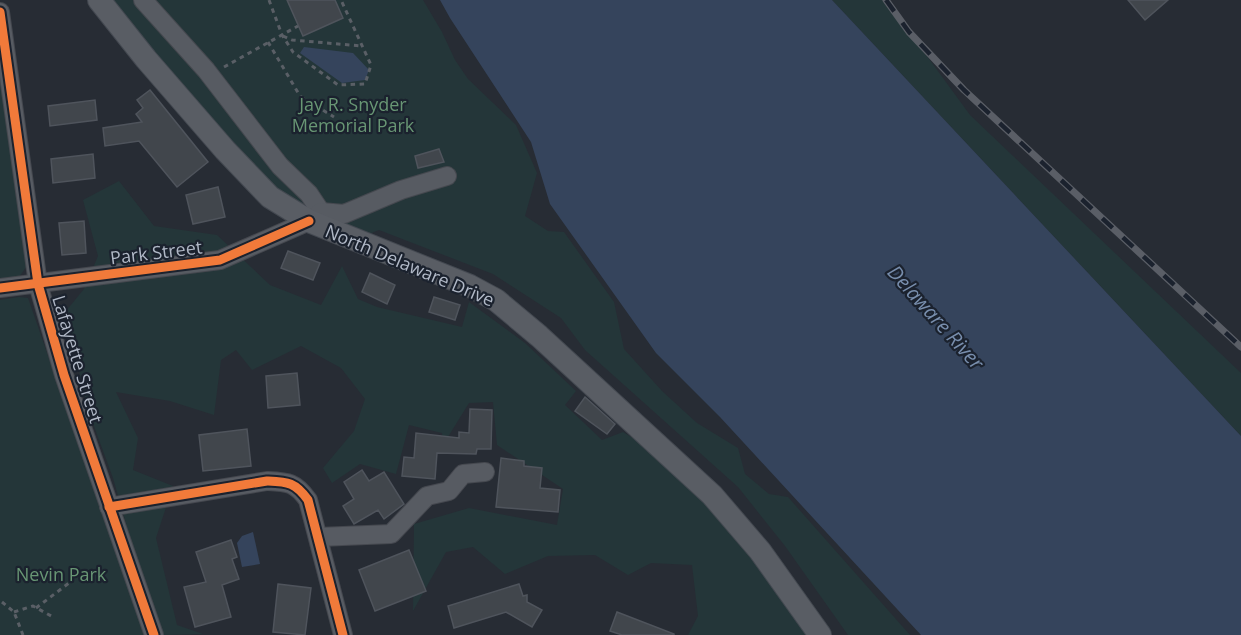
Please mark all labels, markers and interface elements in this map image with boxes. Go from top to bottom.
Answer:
park label: Jay R. Snyder Memorial Park [292,92,415,137]
street label: North Delaware Drive [322,218,498,312]
street label: Park Street [109,234,203,270]
water label: Delaware River [882,259,991,376]
street label: Lafayette Street [47,292,109,426]
park label: Nevin Park [16,562,107,586]

